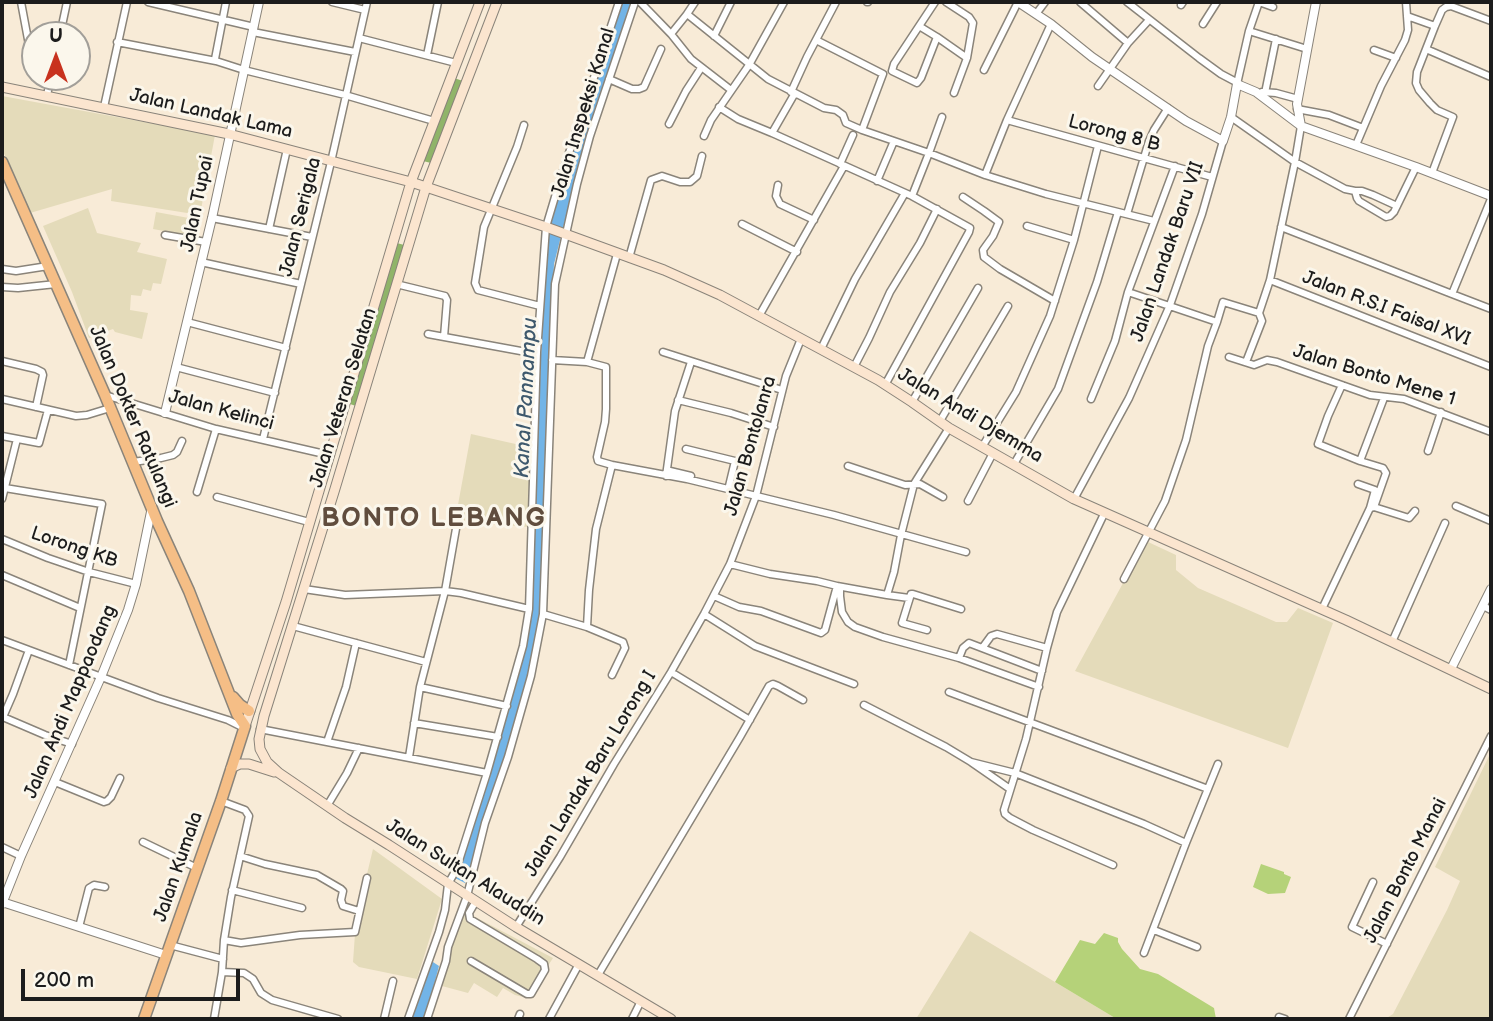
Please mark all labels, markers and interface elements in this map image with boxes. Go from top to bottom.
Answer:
north arrow [21,21,91,91]
text: U [49,25,63,48]
street label: Jalan Inspeksi Kanal [547,25,621,201]
street label: Jalan Landak Lama [127,84,295,144]
street label: Lorong 8 B [1065,111,1163,157]
street label: Jalan Tupai [177,154,219,254]
street label: Jalan Serigala [275,155,327,279]
street label: Jalan Landak Baru VII [1126,159,1210,345]
street label: Jalan R.S.I Faisal XVI [1299,266,1473,352]
street label: Jalan Veteran Selatan [306,305,382,491]
water label: Kanal Pannampu [510,317,544,479]
street label: Jalan Dokter Ratulangi [83,323,181,511]
street label: Jalan Bonto Mene 1 [1290,340,1458,412]
street label: Jalan Andi Djemma [893,364,1047,468]
street label: Jalan Bontolanra [720,373,782,519]
street label: Jalan Kelinci [166,386,276,436]
district label: BONTO LEBANG [323,503,545,535]
street label: Lorong KB [28,522,120,574]
street label: Jalan Andi Mappaodang [20,602,122,802]
street label: Jalan Landak Baru Lorong I [520,667,662,881]
street label: Jalan Bonto Manai [1360,795,1452,947]
street label: Jalan Kumala [150,809,208,925]
street label: Jalan Sultan Alauddin [381,815,549,931]
scale bar [24,954,243,998]
text: 200 m [34,968,94,993]

